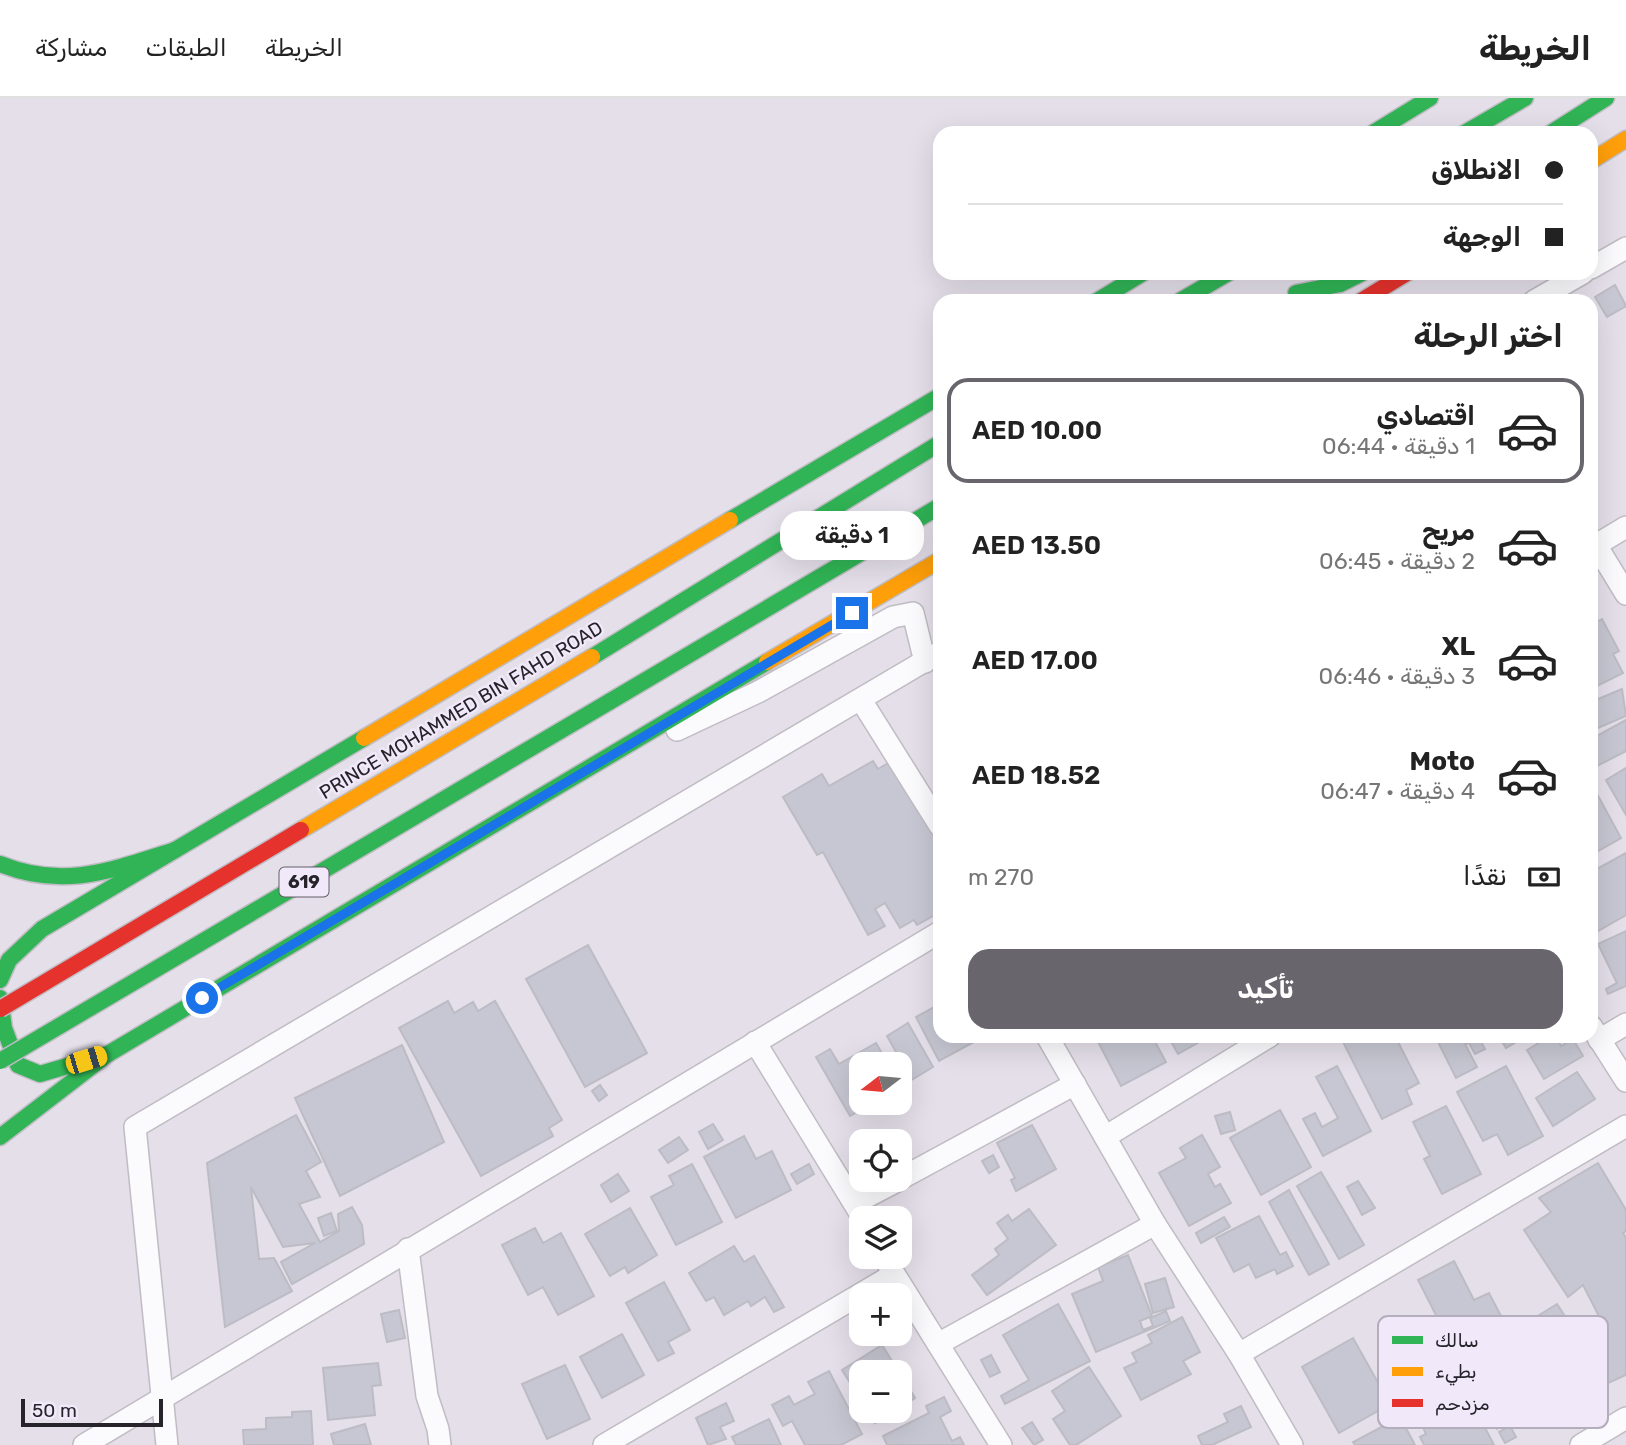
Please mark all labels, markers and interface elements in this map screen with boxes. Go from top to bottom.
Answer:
text: الخريطة [1479,29,1591,68]
text: مشاركة [35,34,107,62]
text: الطبقات [145,34,227,62]
text: الخريطة [265,34,343,62]
text: الانطلاق [1431,155,1521,186]
text: الوجهة [1443,222,1521,253]
text: اختر الرحلة [1413,317,1563,355]
icon: car [1496,399,1559,462]
text: اقتصادي [1376,401,1475,432]
text: AED 10.00 [972,415,1102,446]
text: 1 دقيقة · 06:44 [1322,432,1475,460]
callout: 1 دقيقة [780,512,924,560]
icon: car [1496,514,1559,577]
text: مريح [1422,516,1475,547]
text: 1 دقيقة [815,521,889,549]
text: AED 13.50 [972,530,1101,561]
text: 2 دقيقة · 06:45 [1319,547,1475,575]
route end [836,597,868,629]
street label: PRINCE MOHAMMED BIN FAHD ROAD [315,616,607,804]
icon: car [1496,629,1559,692]
text: XL [1442,631,1475,662]
text: AED 17.00 [972,645,1098,676]
text: 3 دقيقة · 06:46 [1319,662,1475,690]
icon: car [1496,744,1559,807]
text: Moto [1410,746,1475,777]
text: AED 18.52 [972,760,1101,791]
text: 4 دقيقة · 06:47 [1320,777,1475,805]
icon: cash [1525,858,1563,896]
text: نقدًا [1463,861,1507,892]
text: 270 m [968,863,1034,891]
road number: 619 [280,868,328,896]
button: تأكيد [968,949,1563,1029]
route start [186,982,218,1014]
car [63,1044,110,1076]
north arrow [849,1052,912,1115]
map controls [849,1052,912,1423]
button: locate [849,1129,912,1192]
button: layers [849,1206,912,1269]
button: + [849,1283,912,1346]
legend [1378,1316,1608,1428]
text: سالك [1435,1329,1479,1352]
button: − [849,1360,912,1423]
text: بطيء [1435,1360,1477,1386]
text: مزدحم [1435,1392,1490,1416]
scale bar [21,1396,163,1428]
text: 50 m [32,1399,77,1422]

